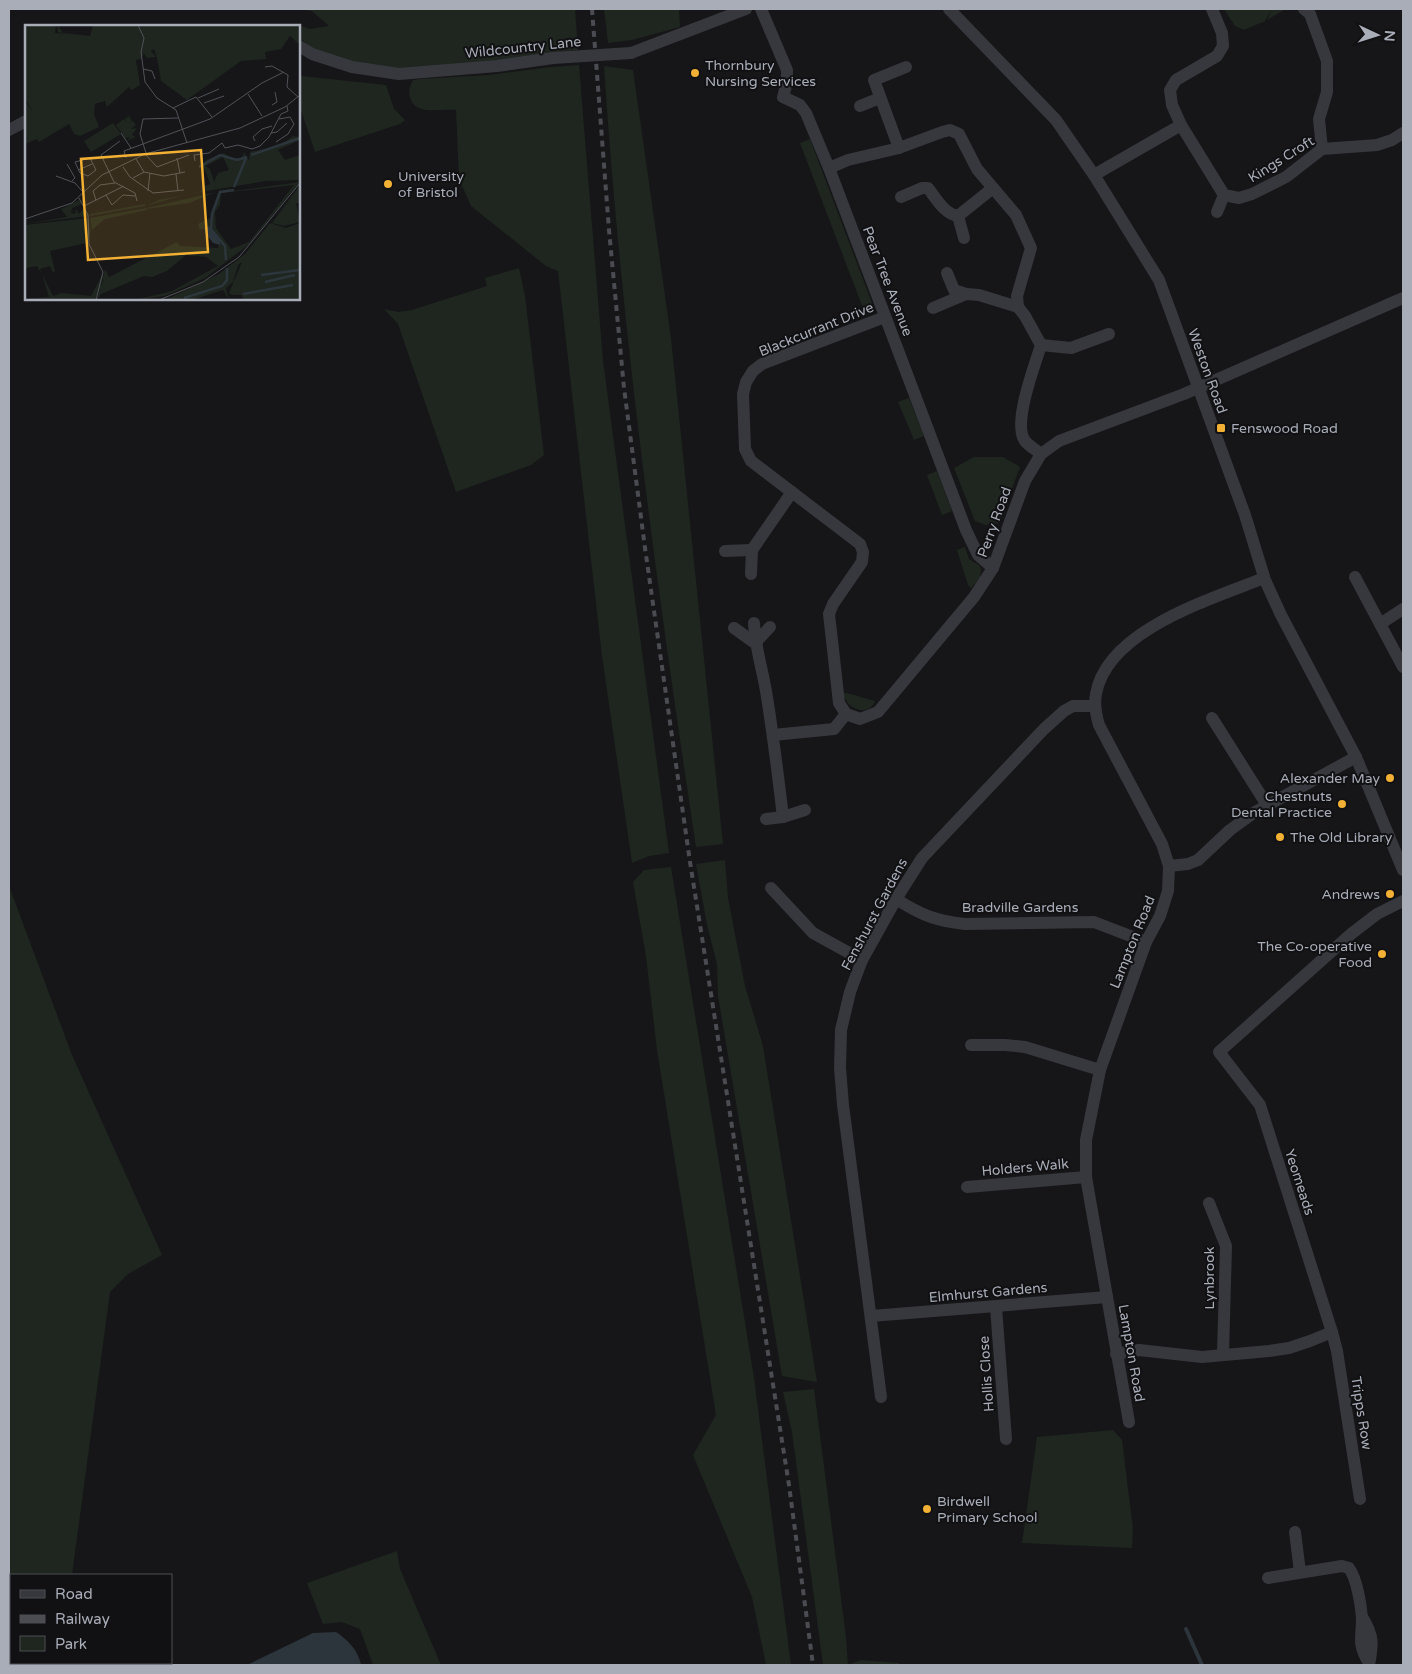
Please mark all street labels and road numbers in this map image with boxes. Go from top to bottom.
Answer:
street label: Wildcountry Lane [464,33,582,62]
street label: Kings Croft [1245,132,1318,186]
street label: Pear Tree Avenue [859,224,916,339]
street label: Blackcurrant Drive [756,299,876,360]
street label: Weston Road [1184,326,1231,416]
street label: Perry Road [974,484,1015,560]
street label: Fenshurst Gardens [838,855,911,973]
street label: Lampton Road [1106,893,1159,991]
street label: Bradville Gardens [962,899,1079,916]
street label: Yeomeads [1281,1147,1318,1218]
street label: Holders Walk [981,1155,1070,1180]
street label: Lynbrook [1201,1246,1218,1309]
street label: Elmhurst Gardens [928,1279,1048,1306]
street label: Lampton Road [1115,1303,1148,1403]
street label: Hollis Close [975,1335,998,1413]
street label: Tripps Row [1347,1375,1376,1451]

